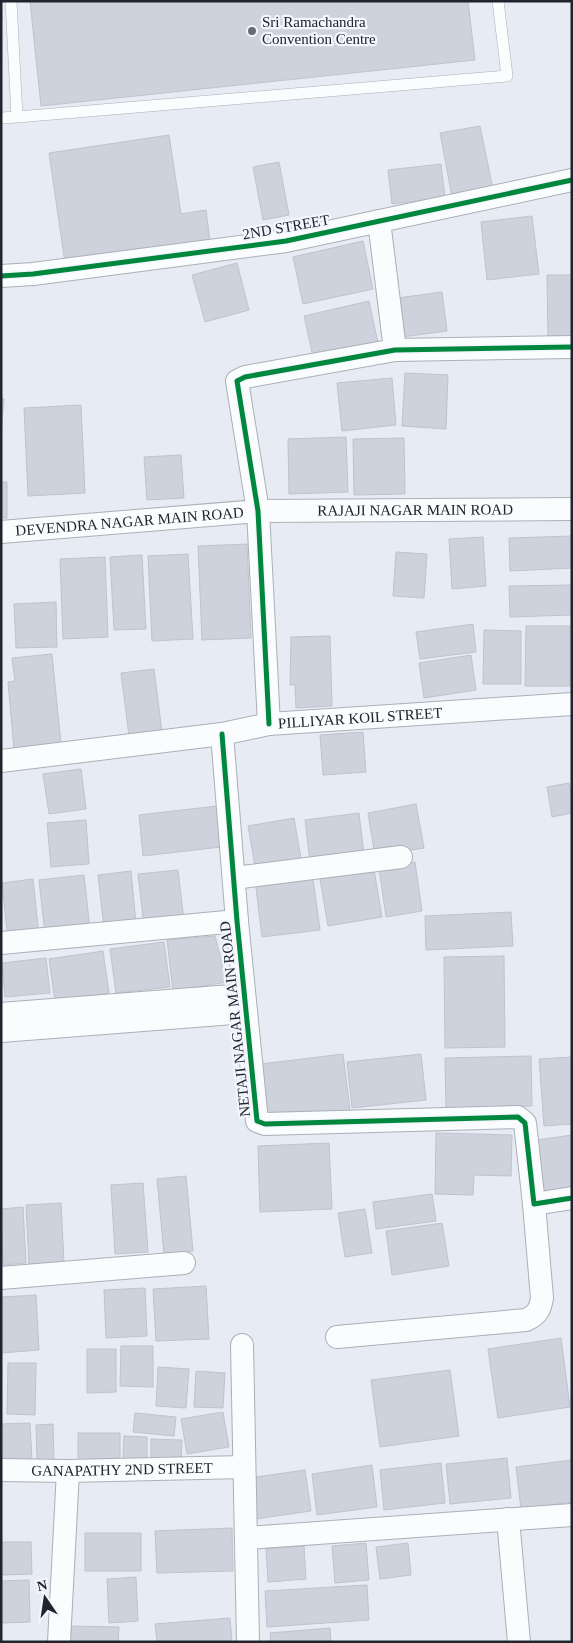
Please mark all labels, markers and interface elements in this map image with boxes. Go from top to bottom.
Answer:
place label: Sri Ramachandra Convention Centre [262,14,376,47]
marker: Sri Ramachandra Convention Centre [246,25,258,37]
street label: 2ND STREET [241,211,331,243]
street label: RAJAJI NAGAR MAIN ROAD [317,501,513,519]
street label: DEVENDRA NAGAR MAIN ROAD [15,504,244,539]
street label: PILLIYAR KOIL STREET [277,705,443,731]
street label: NETAJI NAGAR MAIN ROAD [217,920,253,1118]
street label: GANAPATHY 2ND STREET [31,1460,213,1479]
north arrow [20,1573,70,1623]
text: N [36,1577,49,1594]

